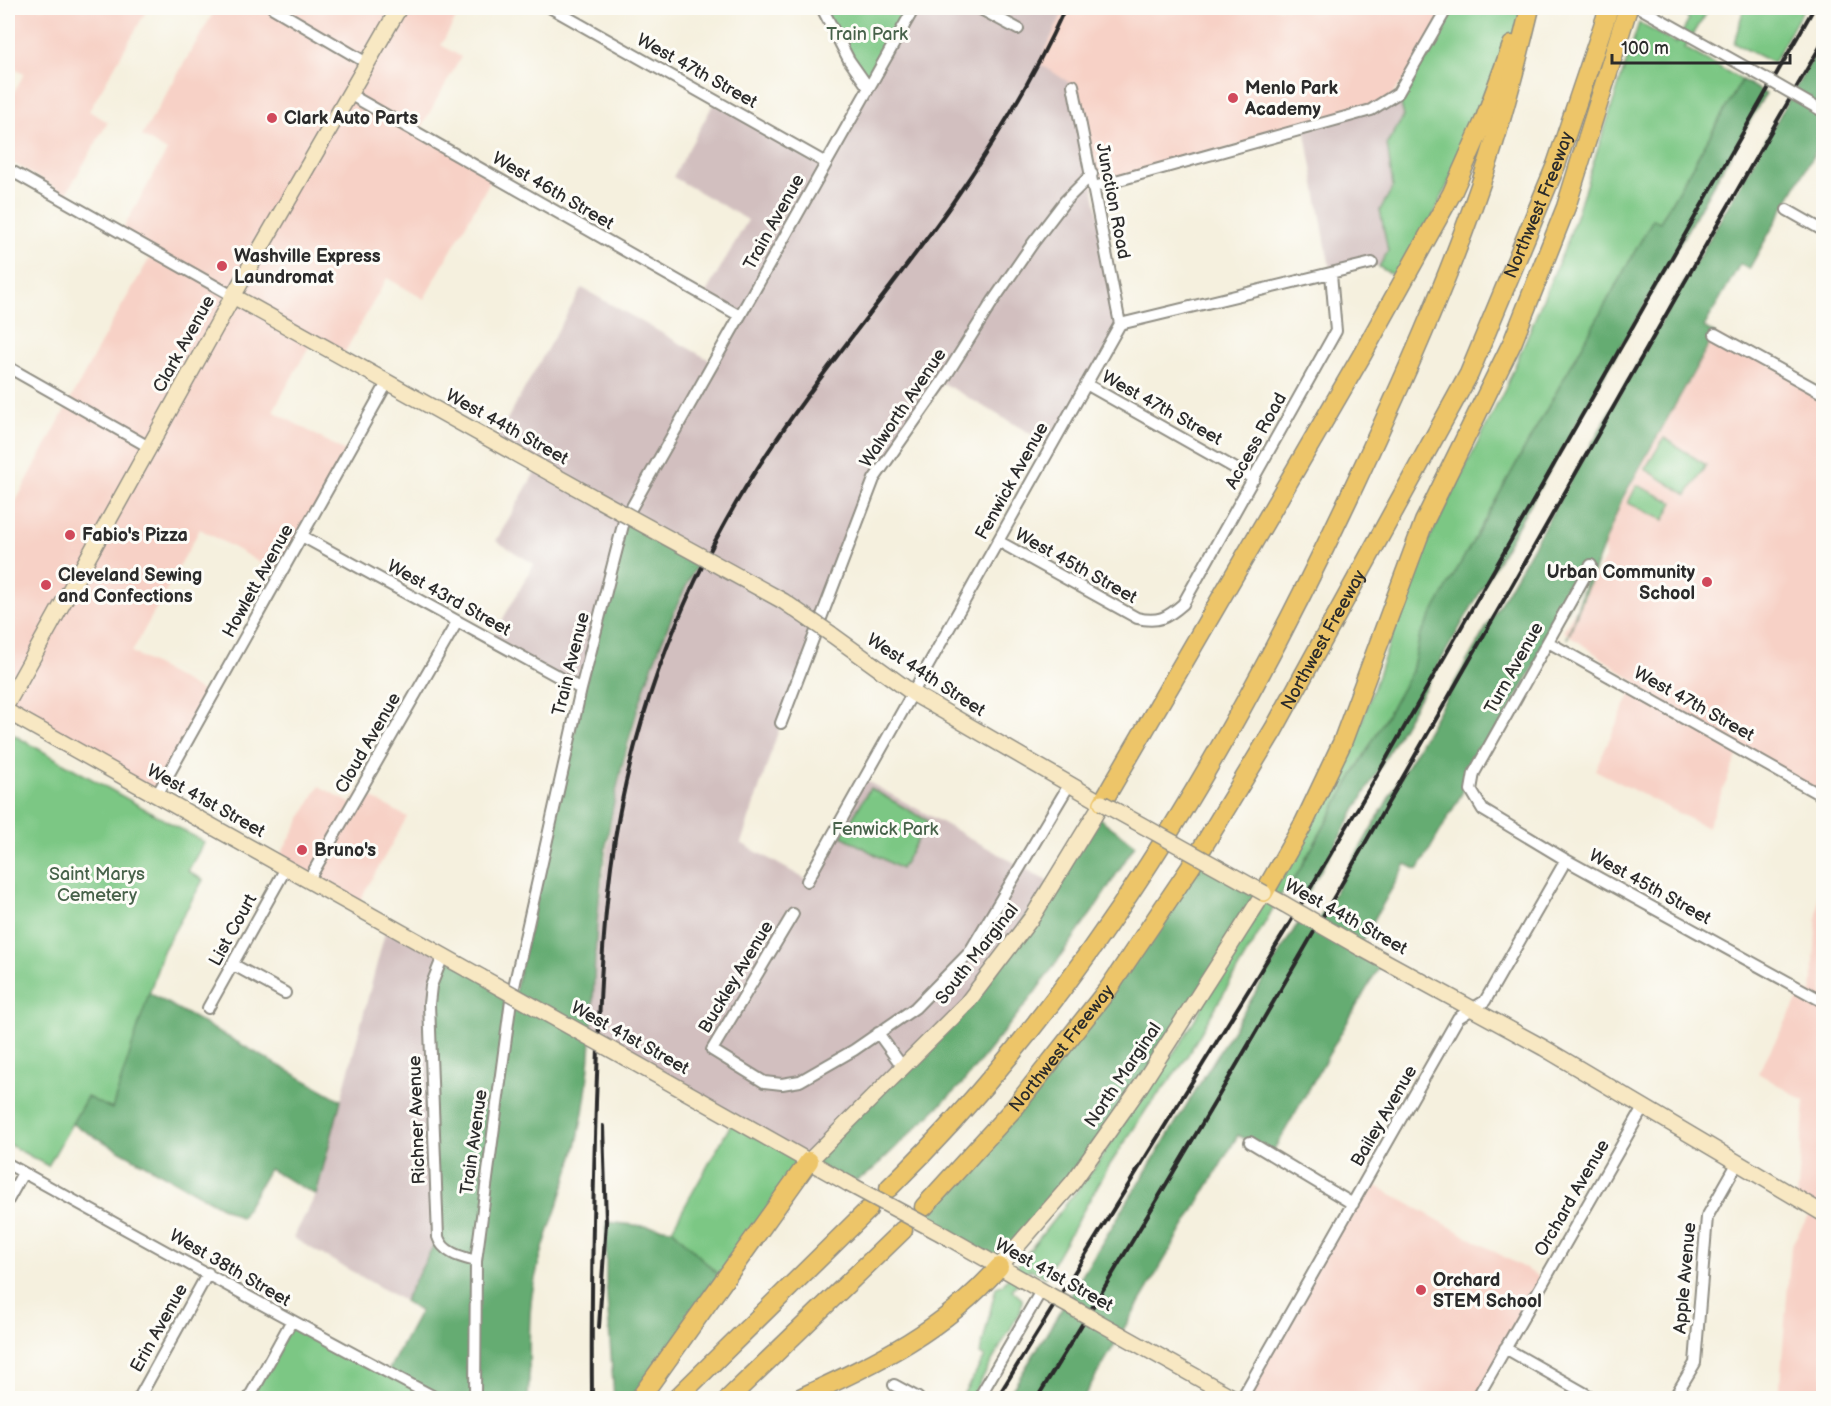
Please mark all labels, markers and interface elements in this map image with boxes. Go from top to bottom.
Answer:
park label: Train Park [826,24,908,45]
scale bar [1612,27,1790,65]
street label: West 47th Street [633,29,761,113]
text: 100 m [1621,38,1669,59]
place label: Menlo Park Academy [1244,78,1339,120]
marker: Menlo Park Academy [1226,91,1240,105]
place label: Clark Auto Parts [284,108,418,129]
marker: Clark Auto Parts [265,111,279,125]
street label: Northwest Freeway [1500,128,1577,281]
street label: Junction Road [1091,141,1135,261]
street label: West 46th Street [489,148,618,235]
street label: Train Avenue [739,170,809,273]
place label: Washville Express Laundromat [234,246,381,288]
marker: Washville Express Laundromat [215,259,229,273]
street label: Clark Avenue [149,292,219,396]
street label: Walworth Avenue [855,344,951,472]
street label: West 47th Street [1098,366,1226,450]
street label: West 44th Street [442,385,572,470]
street label: Access Road [1221,389,1291,493]
street label: Fenwick Avenue [971,418,1053,543]
street label: Howlett Avenue [218,520,298,641]
street label: West 45th Street [1011,524,1141,608]
place label: Fabio's Pizza [82,525,188,546]
marker: Fabio's Pizza [63,528,77,542]
street label: West 43rd Street [384,555,515,641]
place label: Urban Community School [1547,562,1696,604]
place label: Cleveland Sewing and Confections [58,565,202,607]
street label: Northwest Freeway [1276,565,1370,713]
marker: Urban Community School [1700,575,1714,589]
marker: Cleveland Sewing and Confections [39,578,53,592]
street label: Train Avenue [548,610,594,718]
street label: Turn Avenue [1480,618,1548,717]
street label: West 44th Street [863,629,989,721]
street label: West 47th Street [1630,662,1758,746]
street label: Cloud Avenue [331,689,405,797]
street label: West 41st Street [143,760,269,842]
park label: Fenwick Park [832,819,938,840]
place label: Bruno's [314,840,376,861]
marker: Bruno's [295,843,309,857]
street label: West 45th Street [1585,845,1715,929]
park label: Saint Marys Cemetery [49,864,145,906]
street label: West 44th Street [1281,875,1411,960]
street label: List Court [205,890,262,970]
street label: South Marginal [931,899,1023,1009]
street label: Buckley Avenue [694,917,778,1037]
street label: Northwest Freeway [1005,980,1119,1116]
street label: West 41st Street [567,997,693,1079]
street label: North Marginal [1080,1019,1166,1131]
street label: Richner Avenue [404,1055,430,1185]
street label: Bailey Avenue [1347,1061,1422,1170]
street label: Train Avenue [456,1088,492,1196]
street label: Orchard Avenue [1530,1136,1614,1260]
street label: Apple Avenue [1670,1221,1700,1335]
street label: West 38th Street [166,1225,295,1311]
street label: West 41st Street [991,1234,1117,1316]
place label: Orchard STEM School [1433,1270,1542,1312]
street label: Erin Avenue [126,1280,192,1376]
marker: Orchard STEM School [1414,1283,1428,1297]

